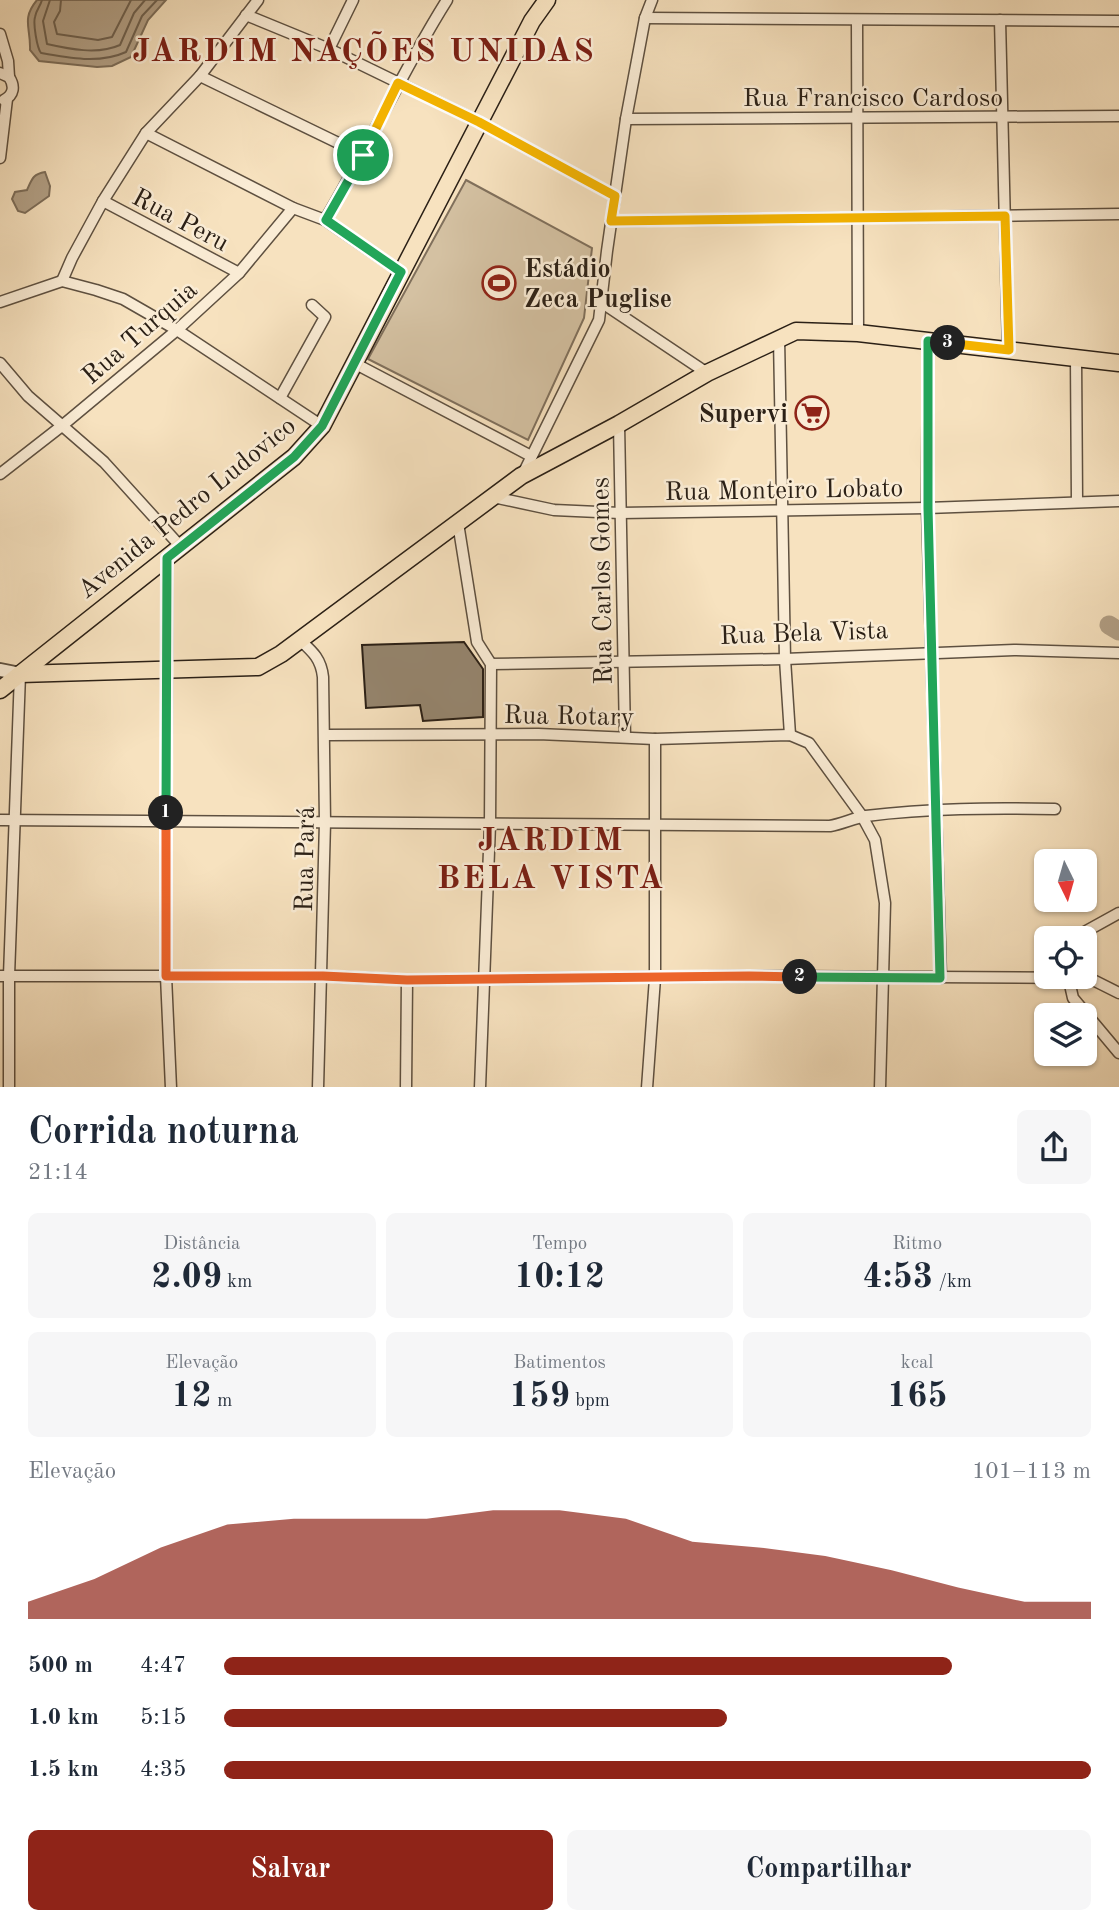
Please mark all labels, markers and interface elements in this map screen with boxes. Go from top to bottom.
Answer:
district label: JARDIM NAÇÕES UNIDAS [132,31,596,69]
street label: Rua Francisco Cardoso [743,86,1003,112]
pin [333,125,393,185]
icon: arrive [344,136,382,174]
street label: Rua Peru [127,185,233,257]
place label: Estádio Zeca Puglise [524,257,672,313]
sports icon: Estádio Zeca Puglise [480,264,518,302]
street label: Rua Turquia [78,277,203,390]
pin: 3 [930,326,965,360]
text: 3 [942,333,953,352]
supermarket icon: Supervi [793,394,831,432]
place label: Supervi [698,402,788,428]
street label: Avenida Pedro Ludovico [73,413,301,604]
street label: Rua Monteiro Lobato [664,476,904,506]
street label: Rua Carlos Gomes [588,477,618,685]
street label: Rua Bela Vista [719,618,889,650]
street label: Rua Rotary [503,703,635,731]
pin: 1 [148,796,184,830]
text: 1 [160,803,171,822]
street label: Rua Pará [292,806,320,912]
district label: JARDIM BELA VISTA [437,825,665,896]
north arrow [1034,849,1097,912]
map controls [1034,849,1097,1066]
button: locate [1034,926,1097,989]
pin: 2 [782,960,818,995]
text: 2 [794,967,805,986]
button: layers [1034,1003,1097,1066]
button: share [1017,1110,1091,1184]
text: Corrida noturna [28,1114,299,1152]
text: 21:14 [28,1161,88,1184]
text: Distância [163,1235,240,1254]
text: Tempo [532,1235,587,1254]
text: Ritmo [892,1235,942,1254]
text: 2.09 [151,1260,222,1295]
text: 10:12 [514,1260,605,1295]
text: 4:53 [862,1260,933,1295]
text: km [222,1273,252,1292]
text: /km [933,1273,972,1292]
text: Elevação [165,1354,238,1373]
text: Batimentos [513,1354,606,1373]
text: kcal [901,1354,934,1373]
text: 12 [171,1379,212,1414]
text: 159 [509,1379,570,1414]
text: 165 [887,1379,948,1414]
text: m [212,1392,232,1411]
text: bpm [570,1392,610,1411]
text: Elevação [28,1460,116,1483]
text: 101–113 m [972,1460,1091,1483]
text: 500 m [28,1654,93,1677]
text: 4:47 [140,1654,186,1677]
text: 1.0 km [28,1706,99,1729]
text: 5:15 [140,1706,186,1729]
text: 1.5 km [28,1758,99,1781]
text: 4:35 [140,1758,186,1781]
button: Salvar [28,1830,553,1910]
button: Compartilhar [567,1830,1091,1910]

